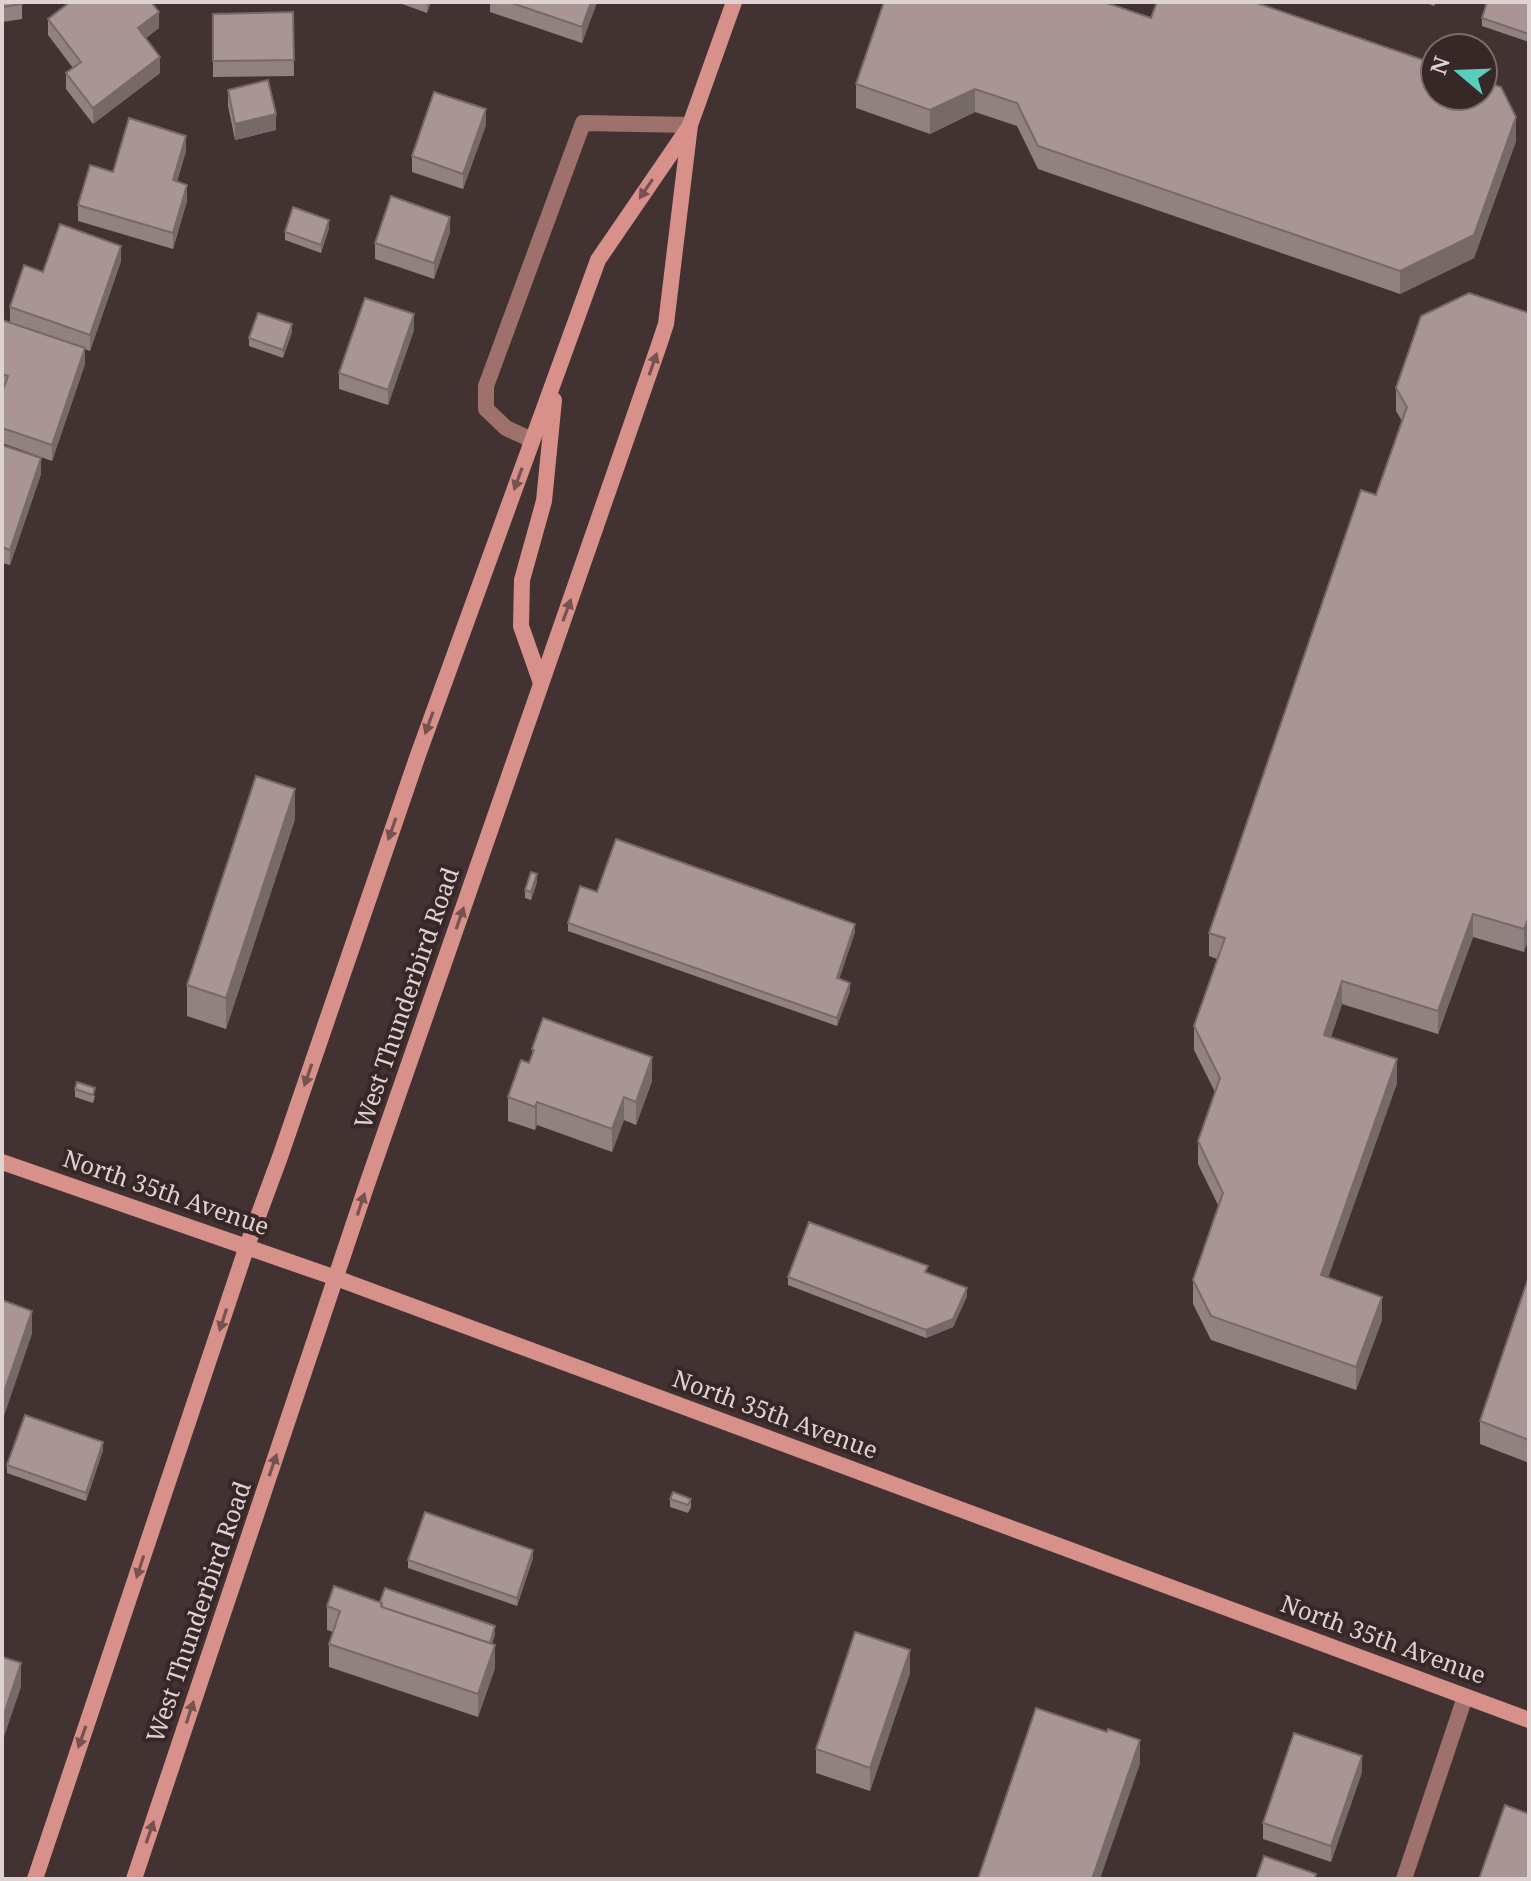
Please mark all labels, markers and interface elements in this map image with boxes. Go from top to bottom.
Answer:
north arrow [1419,32,1499,112]
text: N [1422,52,1456,78]
one-way arrow [639,179,654,200]
one-way arrow [647,352,659,376]
one-way arrow [511,467,524,491]
one-way arrow [561,598,574,622]
one-way arrow [422,711,435,735]
one-way arrow [386,817,398,841]
street label: West Thunderbird Road [345,862,466,1132]
one-way arrow [454,906,466,930]
one-way arrow [301,1063,313,1087]
street label: North 35th Avenue [59,1141,274,1242]
one-way arrow [355,1191,367,1215]
one-way arrow [216,1308,228,1332]
street label: North 35th Avenue [668,1361,883,1466]
one-way arrow [267,1453,280,1477]
street label: West Thunderbird Road [137,1476,258,1746]
one-way arrow [133,1555,145,1579]
street label: North 35th Avenue [1276,1586,1491,1691]
one-way arrow [185,1699,197,1723]
one-way arrow [76,1726,88,1750]
one-way arrow [144,1820,156,1844]

